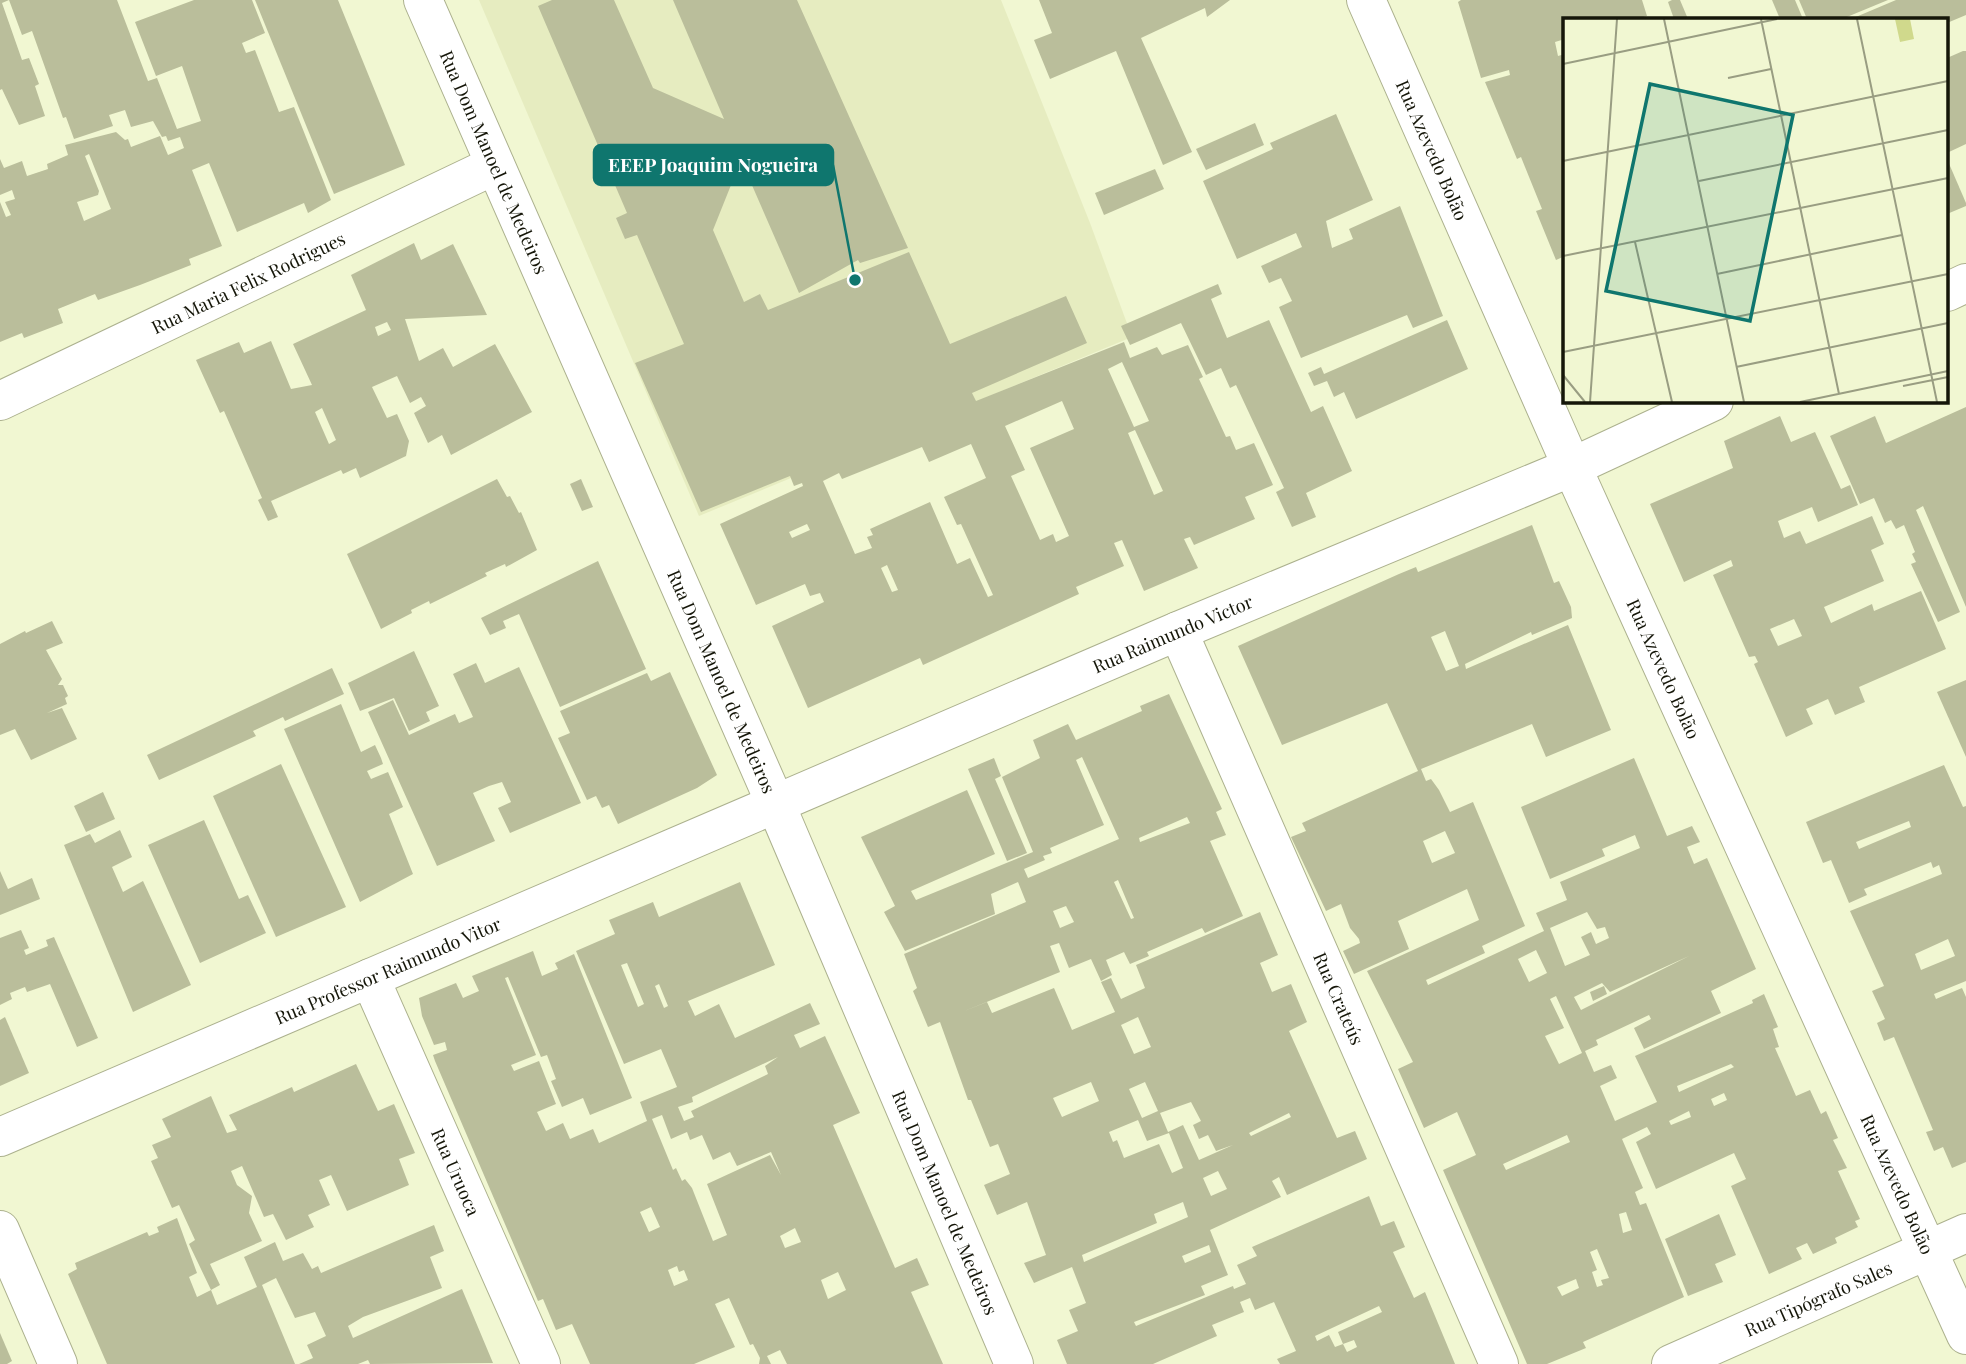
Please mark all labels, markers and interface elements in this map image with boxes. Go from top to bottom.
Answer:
inset map [1563,18,1948,402]
street label: Rua Dom Manoel de Medeiros [435,47,554,278]
street label: Rua Azevedo Bolão [1391,76,1474,224]
callout: EEEP Joaquim Nogueira [594,145,833,185]
text: EEEP Joaquim Nogueira [608,151,818,177]
street label: Rua Maria Felix Rodrigues [147,226,349,339]
street label: Rua Dom Manoel de Medeiros [662,566,781,797]
street label: Rua Raimundo Victor [1089,589,1256,678]
street label: Rua Azevedo Bolão [1621,595,1706,743]
street label: Rua Professor Raimundo Vitor [271,911,505,1030]
street label: Rua Crateús [1308,948,1370,1048]
street label: Rua Dom Manoel de Medeiros [887,1087,1004,1318]
street label: Rua Azevedo Bolão [1855,1110,1940,1258]
street label: Rua Uruoca [426,1124,486,1219]
street label: Rua Tipógrafo Sales [1741,1255,1896,1342]

